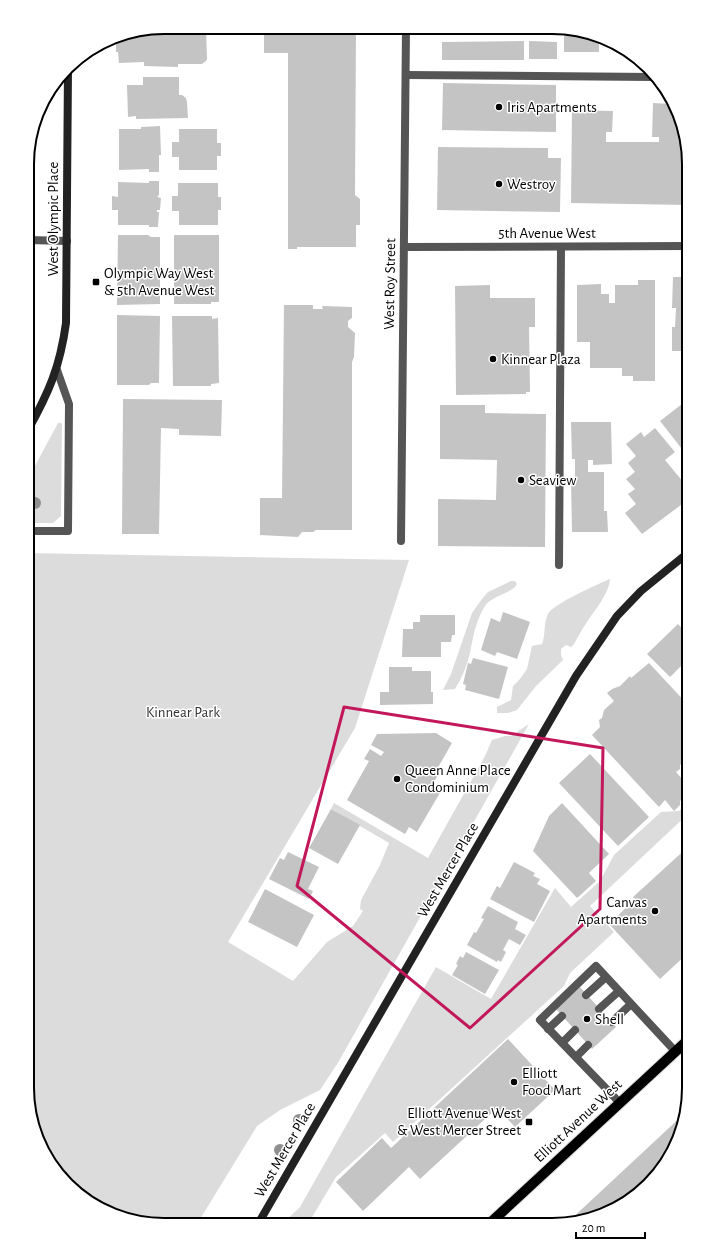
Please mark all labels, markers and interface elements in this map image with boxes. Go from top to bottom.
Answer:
place label: Iris Apartments [507,100,597,115]
marker: Iris Apartments [494,102,504,112]
street label: West Olympic Place [46,162,61,276]
place label: Westroy [507,177,556,192]
marker: Westroy [494,179,504,189]
street label: 5th Avenue West [498,226,596,241]
street label: West Roy Street [382,238,398,330]
place label: Olympic Way West & 5th Avenue West [104,266,215,298]
marker: Olympic Way West & 5th Avenue West [91,277,101,287]
place label: Kinnear Plaza [501,352,581,367]
marker: Kinnear Plaza [488,354,498,364]
place label: Seaview [529,473,576,488]
marker: Seaview [516,475,526,485]
park label: Kinnear Park [146,705,220,720]
place label: Queen Anne Place Condominium [405,763,511,795]
marker: Queen Anne Place Condominium [392,774,402,784]
street label: West Mercer Place [415,820,481,920]
place label: Canvas Apartments [578,895,647,927]
marker: Canvas Apartments [650,906,660,916]
place label: Shell [595,1012,624,1027]
marker: Shell [582,1014,592,1024]
place label: Elliott Food Mart [522,1066,581,1098]
marker: Elliott Food Mart [509,1077,519,1087]
street label: Elliott Avenue West [531,1077,625,1165]
street label: West Mercer Place [252,1100,318,1200]
place label: Elliott Avenue West & West Mercer Street [397,1106,521,1138]
marker: Elliott Avenue West & West Mercer Street [524,1117,534,1127]
scale bar [576,1214,645,1240]
text: 20 m [582,1222,605,1234]

